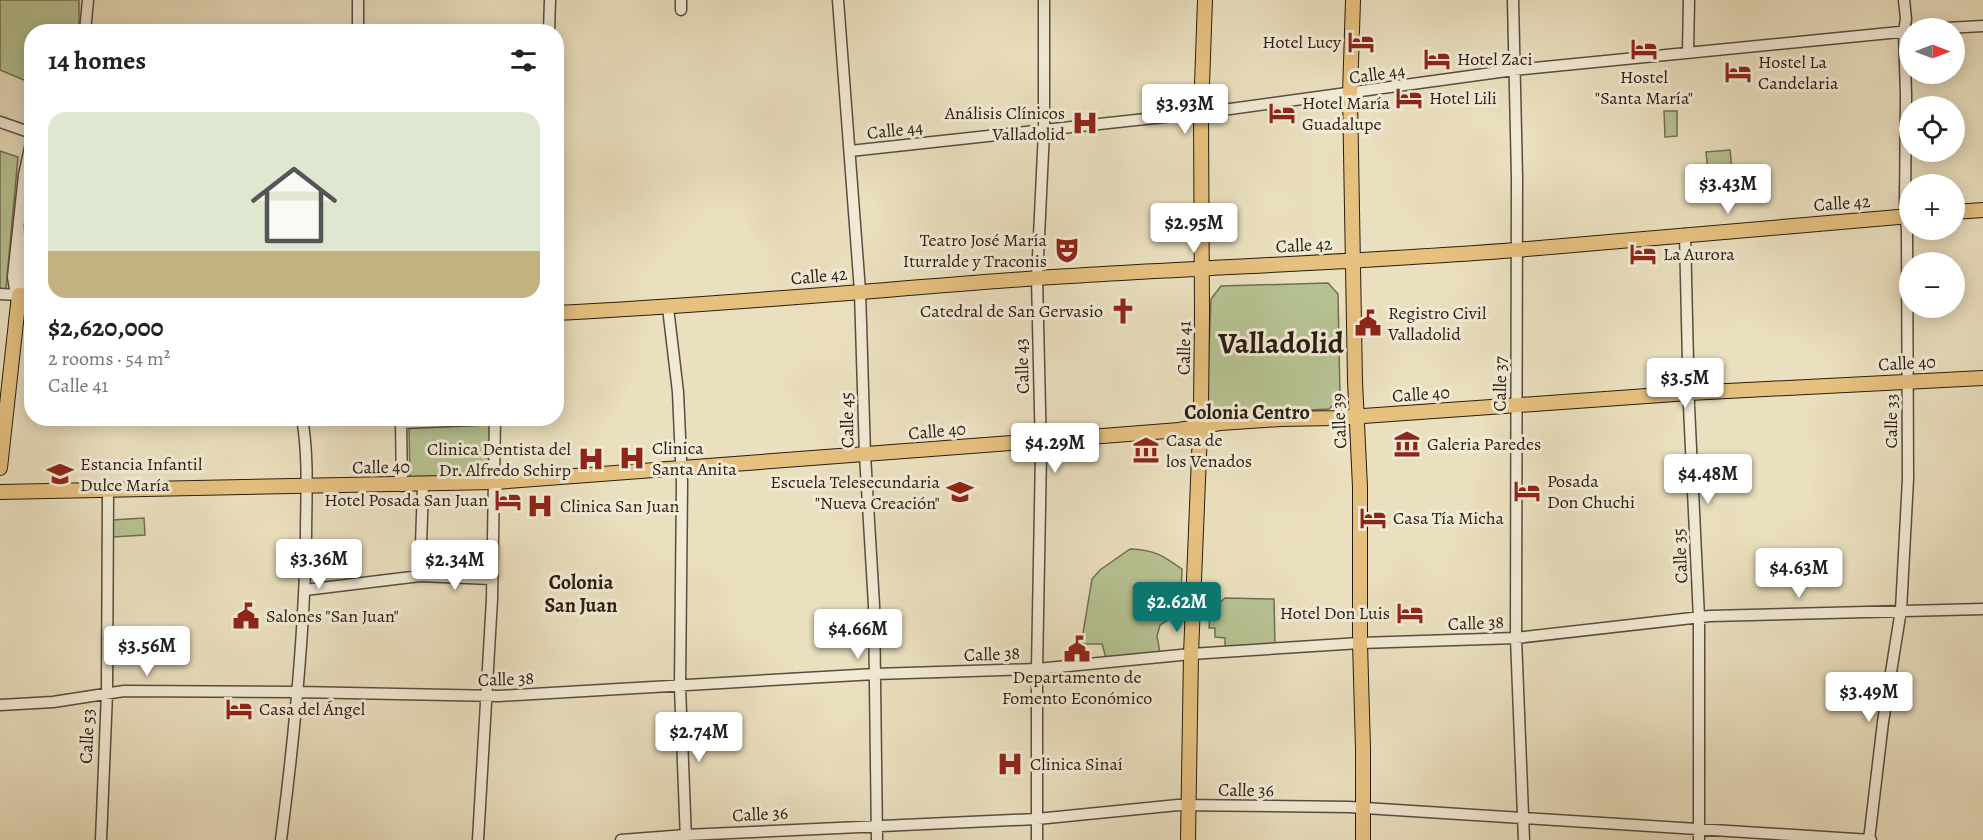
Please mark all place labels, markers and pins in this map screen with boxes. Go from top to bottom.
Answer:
hotel icon: Hotel Lucy [1346,27,1376,57]
place label: Hotel Lucy [1262,30,1342,54]
hotel icon: Hostel "Santa María" [1629,34,1659,64]
hotel icon: Hotel Zaci [1422,44,1452,74]
place label: Hotel Zaci [1457,47,1532,71]
place label: Hostel La Candelaria [1758,50,1839,95]
hotel icon: Hostel La Candelaria [1723,57,1753,87]
place label: Hostel "Santa María" [1595,65,1693,110]
hotel icon: Hotel Lili [1394,83,1424,113]
pin: $3.93M [1136,84,1234,135]
place label: Hotel Lili [1429,86,1497,110]
place label: Hotel María Guadalupe [1302,91,1391,136]
hotel icon: Hotel María Guadalupe [1267,98,1297,128]
place label: Análisis Clínicos Valladolid [944,101,1065,146]
hospital icon: Análisis Clínicos Valladolid [1070,108,1100,138]
pin: $3.43M [1679,164,1777,215]
pin: $2.95M [1145,203,1243,254]
place label: Teatro José María Iturralde y Traconis [903,228,1048,273]
theatre icon: Teatro José María Iturralde y Traconis [1052,235,1082,265]
hotel icon: La Aurora [1628,239,1658,269]
place label: La Aurora [1663,242,1735,266]
church icon: Catedral de San Gervasio [1108,296,1138,326]
place label: Catedral de San Gervasio [920,299,1103,323]
place label: Registro Civil Valladolid [1387,301,1487,346]
public building icon: Registro Civil Valladolid [1353,308,1383,338]
pin: $3.5M [1643,358,1727,409]
pin: $4.29M [1006,423,1104,474]
place label: Casa de los Venados [1166,428,1252,473]
museum icon: Galeria Paredes [1392,429,1422,459]
place label: Galeria Paredes [1427,432,1541,456]
museum icon: Casa de los Venados [1131,435,1161,465]
place label: Clinica Santa Anita [652,436,737,481]
place label: Clinica Dentista del Dr. Alfredo Schirp [427,437,572,482]
hospital icon: Clinica Santa Anita [617,443,647,473]
hospital icon: Clinica Dentista del Dr. Alfredo Schirp [576,444,606,474]
place label: Estancia Infantil Dulce María [80,452,203,497]
pin: $4.48M [1659,454,1757,505]
school or university icon: Estancia Infantil Dulce María [45,459,75,489]
place label: Posada Don Chuchi [1547,469,1635,514]
place label: Escuela Telesecundaria "Nueva Creación" [770,470,941,515]
hotel icon: Posada Don Chuchi [1512,476,1542,506]
school or university icon: Escuela Telesecundaria "Nueva Creación" [945,477,975,507]
hotel icon: Hotel Posada San Juan [493,485,523,515]
place label: Hotel Posada San Juan [324,488,488,512]
hospital icon: Clinica San Juan [525,491,555,521]
place label: Clinica San Juan [560,494,680,518]
hotel icon: Casa Tía Micha [1358,503,1388,533]
place label: Casa Tía Micha [1393,506,1505,530]
pin: $3.36M [270,539,368,590]
pin: $2.34M [406,540,504,591]
pin: $4.63M [1750,548,1848,599]
pin: $2.62M [1128,582,1226,633]
hotel icon: Hotel Don Luis [1395,598,1425,628]
public building icon: Salones "San Juan" [231,601,261,631]
place label: Hotel Don Luis [1280,601,1390,625]
place label: Salones "San Juan" [266,604,399,628]
pin: $4.66M [809,609,907,660]
pin: $3.56M [98,626,196,677]
public building icon: Departamento de Fomento Económico [1062,634,1092,664]
place label: Departamento de Fomento Económico [1002,665,1152,710]
pin: $3.49M [1820,672,1918,723]
hotel icon: Casa del Ángel [224,694,254,724]
place label: Casa del Ángel [259,697,366,721]
pin: $2.74M [650,712,748,763]
hospital icon: Clinica Sinaí [995,749,1025,779]
place label: Clinica Sinaí [1030,752,1123,776]

